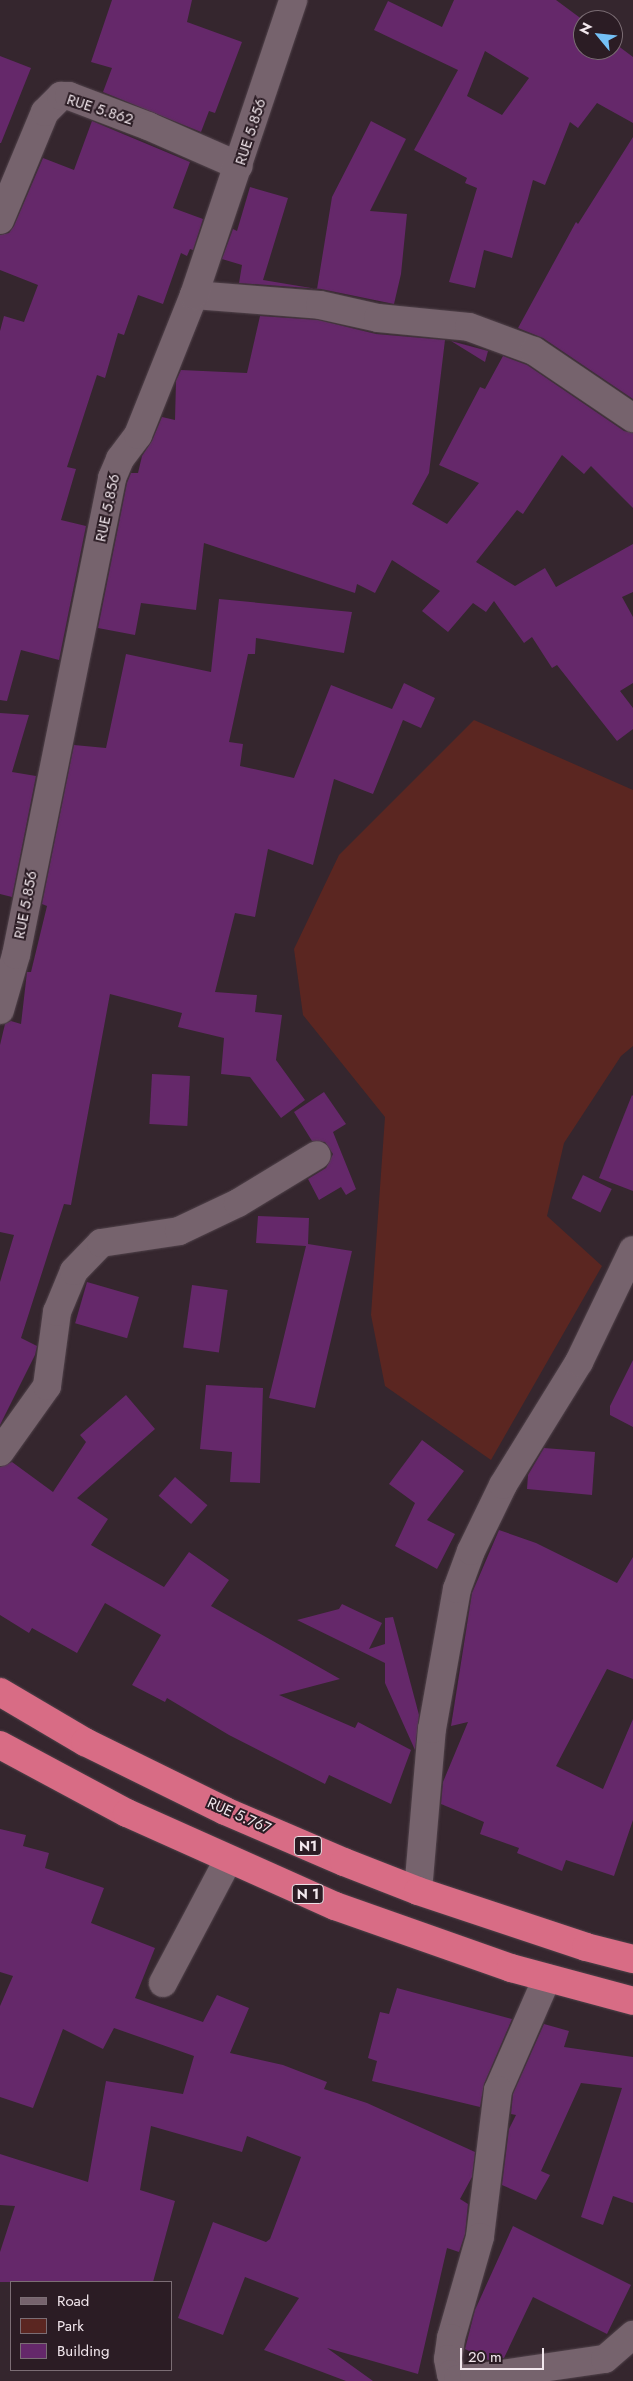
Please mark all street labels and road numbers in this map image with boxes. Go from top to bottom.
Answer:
street label: RUE 5.862 [64,91,136,129]
street label: RUE 5.856 [232,97,270,167]
street label: RUE 5.856 [92,472,124,544]
street label: RUE 5.856 [11,870,41,940]
street label: RUE 5.767 [204,1794,274,1838]
road number: N1 [293,1834,323,1858]
road number: N 1 [292,1882,324,1906]

